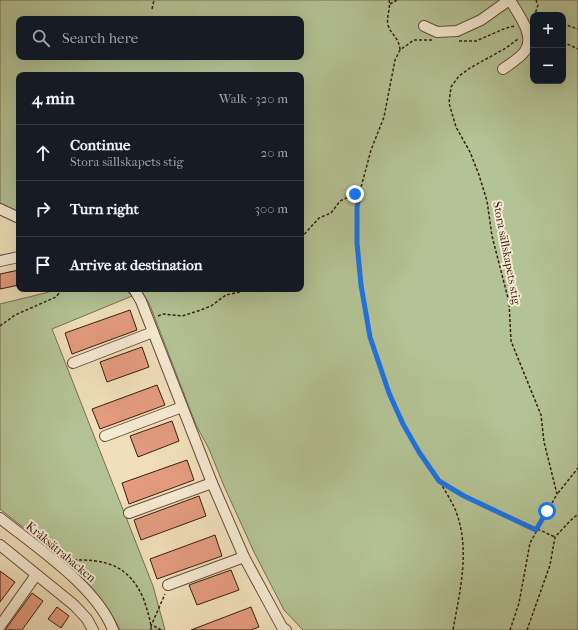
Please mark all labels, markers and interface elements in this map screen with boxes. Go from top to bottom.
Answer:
map controls [530,12,566,84]
button: + [530,12,566,48]
search box [16,16,304,60]
icon: search [30,27,52,49]
text: Search here [62,29,138,47]
button: − [530,48,566,84]
text: 4 min [32,88,75,108]
text: Walk · 320 m [219,91,288,106]
text: Continue [70,136,130,154]
icon: ahead [32,142,54,164]
text: 20 m [261,145,288,160]
text: Stora sällskapets stig [70,154,184,169]
route end [346,185,364,203]
icon: right [32,198,54,220]
text: Turn right [70,200,139,218]
street label: Stora sällskapets stig [490,200,524,306]
text: 300 m [255,201,288,216]
icon: arrive [32,254,54,276]
text: Arrive at destination [70,256,202,274]
route start [538,502,556,520]
street label: Kråksätrabacken [23,519,99,585]

